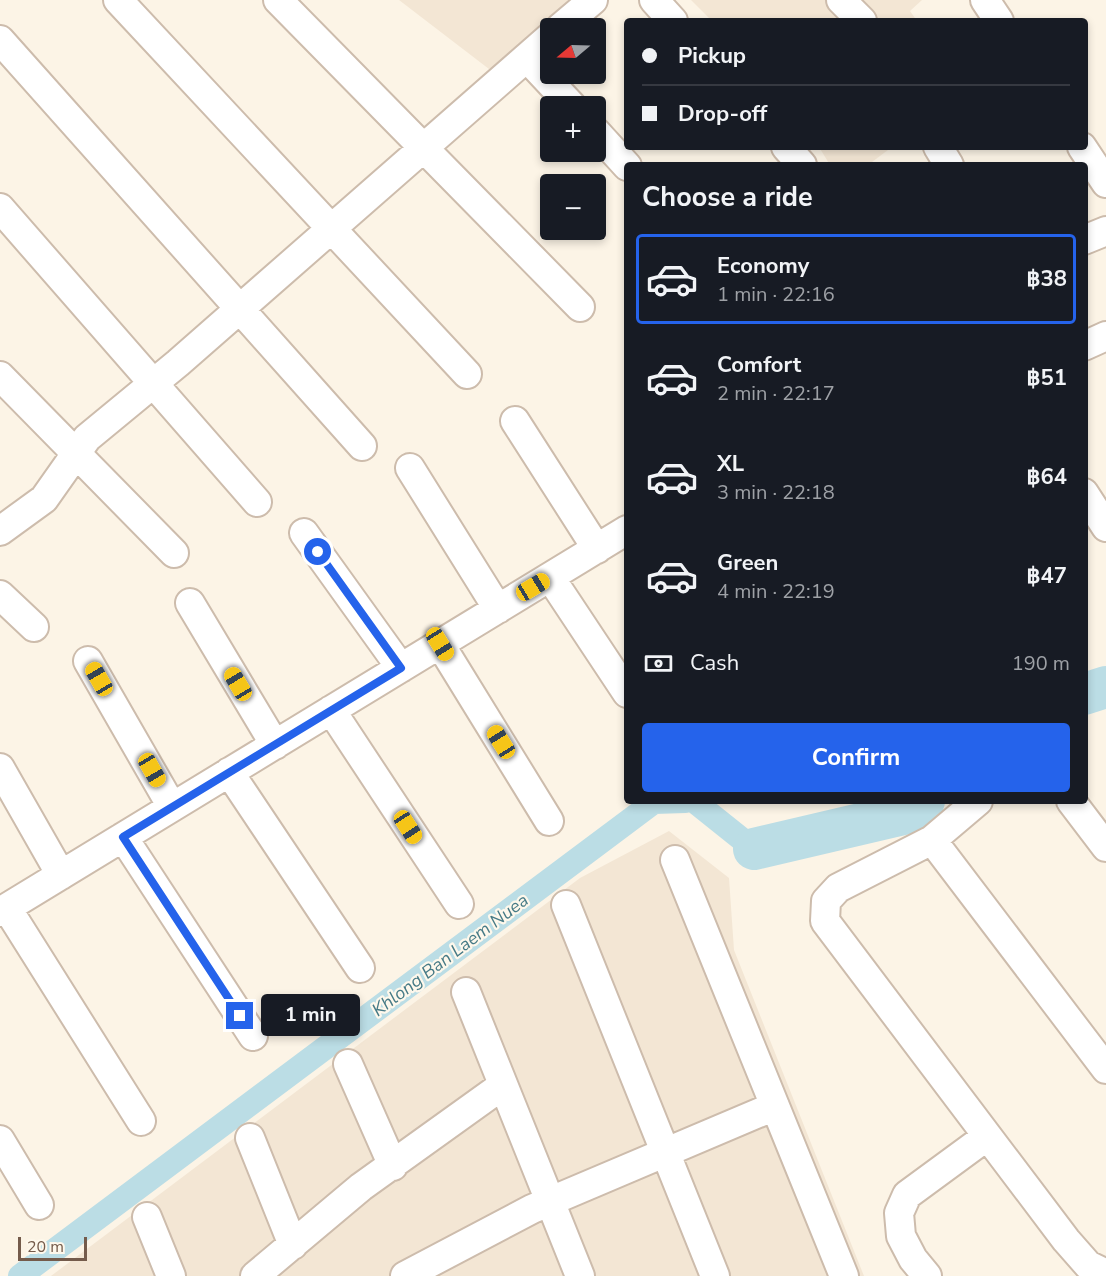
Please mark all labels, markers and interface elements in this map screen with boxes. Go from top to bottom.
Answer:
north arrow [540,18,606,84]
map controls [540,18,606,240]
text: Pickup [678,41,746,71]
button: + [540,96,606,162]
text: Drop-off [678,99,767,129]
button: − [540,174,606,240]
text: Choose a ride [642,179,813,216]
text: Economy [717,251,809,281]
icon: car [645,252,699,306]
text: ฿38 [1027,264,1067,294]
text: 1 min · 22:16 [717,281,835,308]
text: Comfort [717,350,801,380]
icon: car [645,351,699,405]
text: ฿51 [1027,363,1067,393]
text: 2 min · 22:17 [717,380,835,407]
text: XL [717,449,744,479]
icon: car [645,450,699,504]
text: ฿64 [1027,462,1067,492]
text: 3 min · 22:18 [717,479,835,506]
route start [304,538,331,565]
text: Green [717,548,778,578]
icon: car [645,549,699,603]
text: ฿47 [1027,561,1067,591]
car [513,570,553,604]
text: 4 min · 22:19 [717,578,835,605]
car [423,624,457,664]
icon: cash [642,647,675,680]
text: Cash [690,648,739,678]
text: 190 m [1012,650,1070,677]
car [82,659,116,699]
car [221,664,255,704]
car [484,722,518,762]
button: Confirm [642,723,1070,792]
car [135,750,169,790]
car [391,807,425,847]
water label: Khlong Ban Laem Nuea [367,888,533,1022]
callout: 1 min [261,995,360,1037]
text: 1 min [285,1001,336,1028]
route end [226,1002,253,1029]
scale bar [18,1234,87,1262]
text: 20 m [27,1236,64,1258]

